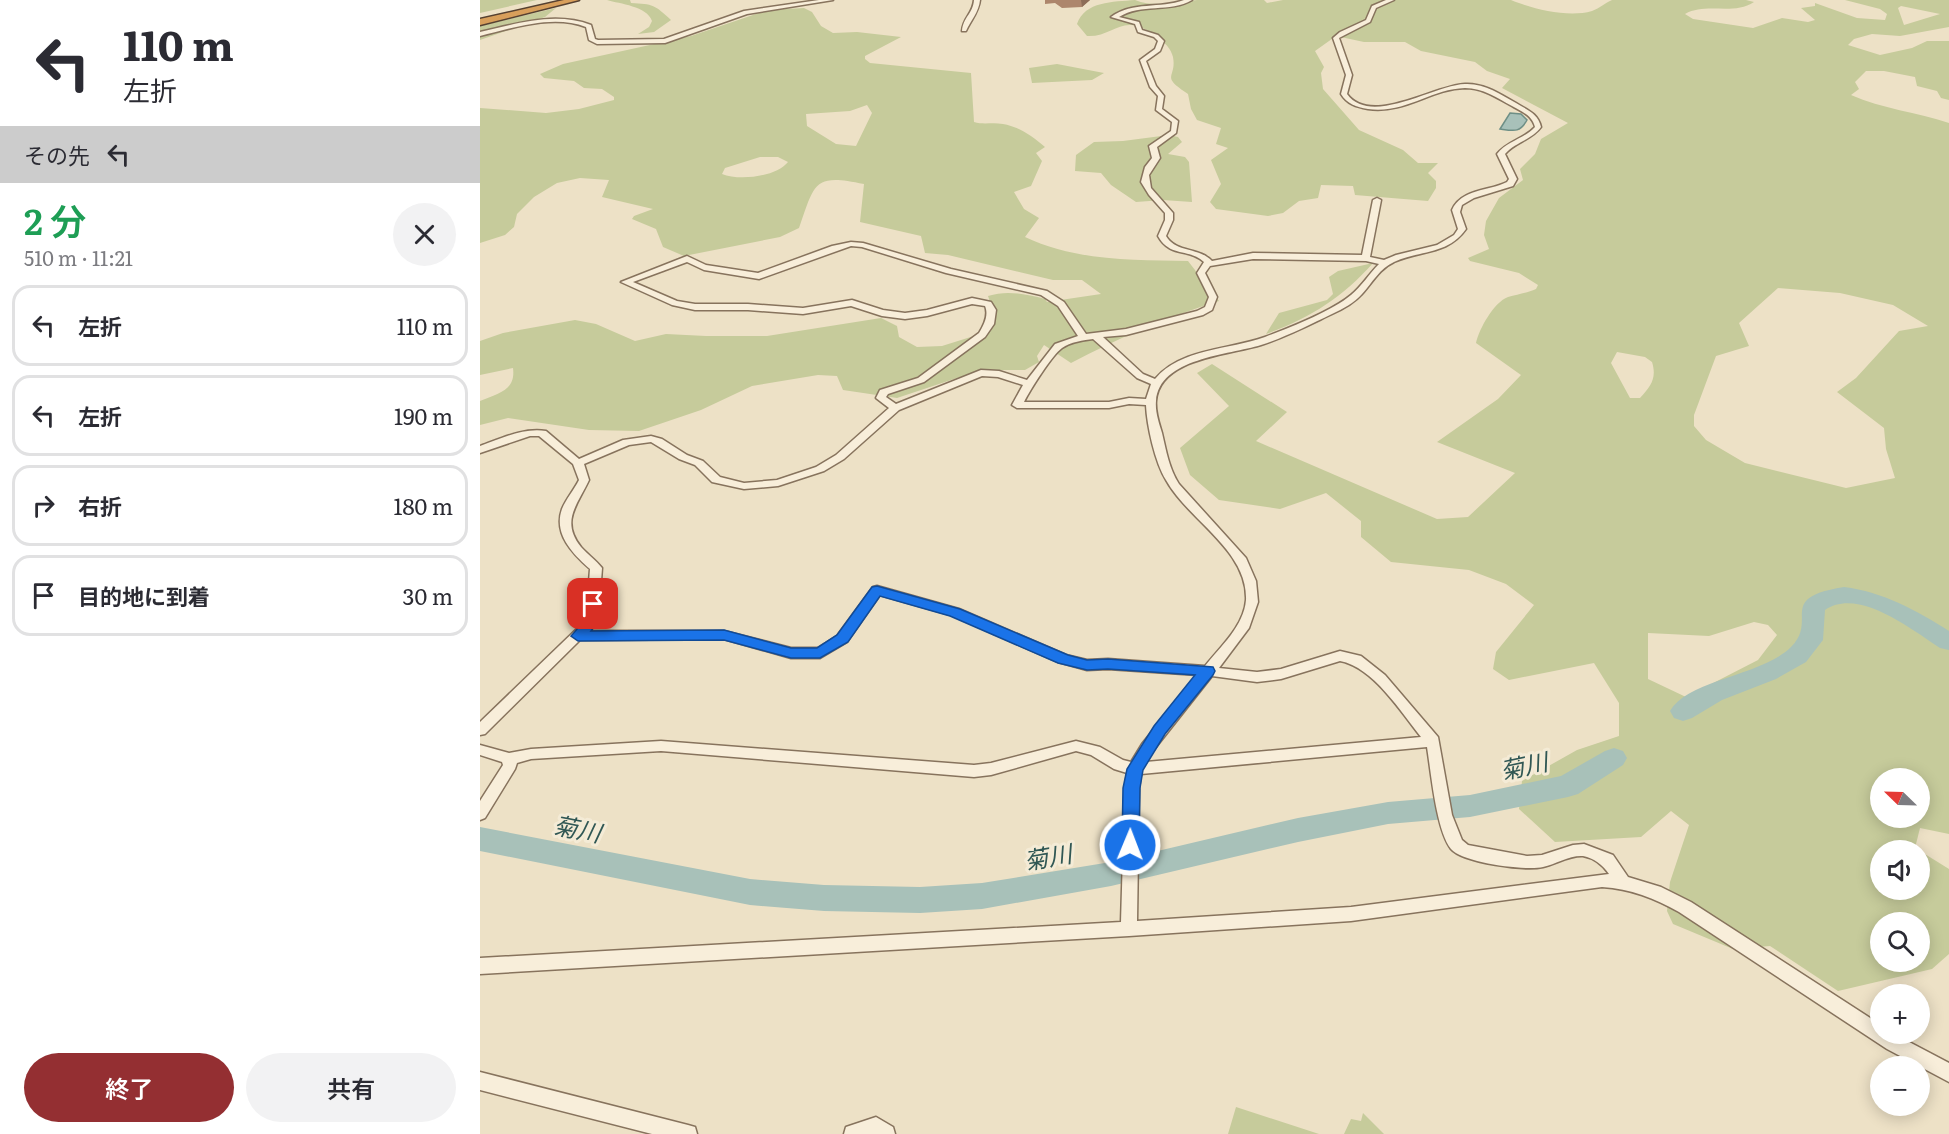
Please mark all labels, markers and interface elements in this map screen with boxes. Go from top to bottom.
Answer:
text: 110 m [123,12,234,74]
icon: left [24,24,102,102]
text: 左折 [123,69,177,109]
text: その先 [24,138,90,171]
icon: left [102,138,135,171]
text: 2 分 [24,193,86,246]
button: close [393,203,456,266]
text: 510 m · 11:21 [24,242,133,272]
icon: left [27,309,60,342]
text: 左折 [78,309,122,342]
text: 110 m [397,309,453,342]
icon: left [27,399,60,432]
text: 左折 [78,399,122,432]
text: 190 m [394,399,453,432]
icon: right [27,489,60,522]
text: 右折 [78,489,122,522]
text: 180 m [393,489,453,522]
pin [567,578,618,629]
icon: arrive [27,579,60,612]
text: 目的地に到着 [78,579,210,612]
text: 30 m [403,579,453,612]
icon: arrive [576,587,609,620]
water label: 菊川 [1496,742,1554,787]
north arrow [1870,768,1930,828]
map controls [1870,768,1930,1116]
water label: 菊川 [551,806,607,850]
position arrow [1098,813,1162,877]
water label: 菊川 [1021,834,1077,877]
button: sound [1870,840,1930,900]
button: search [1870,912,1930,972]
button: + [1870,984,1930,1044]
button: 終了 [24,1053,234,1122]
button: 共有 [246,1053,456,1122]
button: − [1870,1056,1930,1116]

